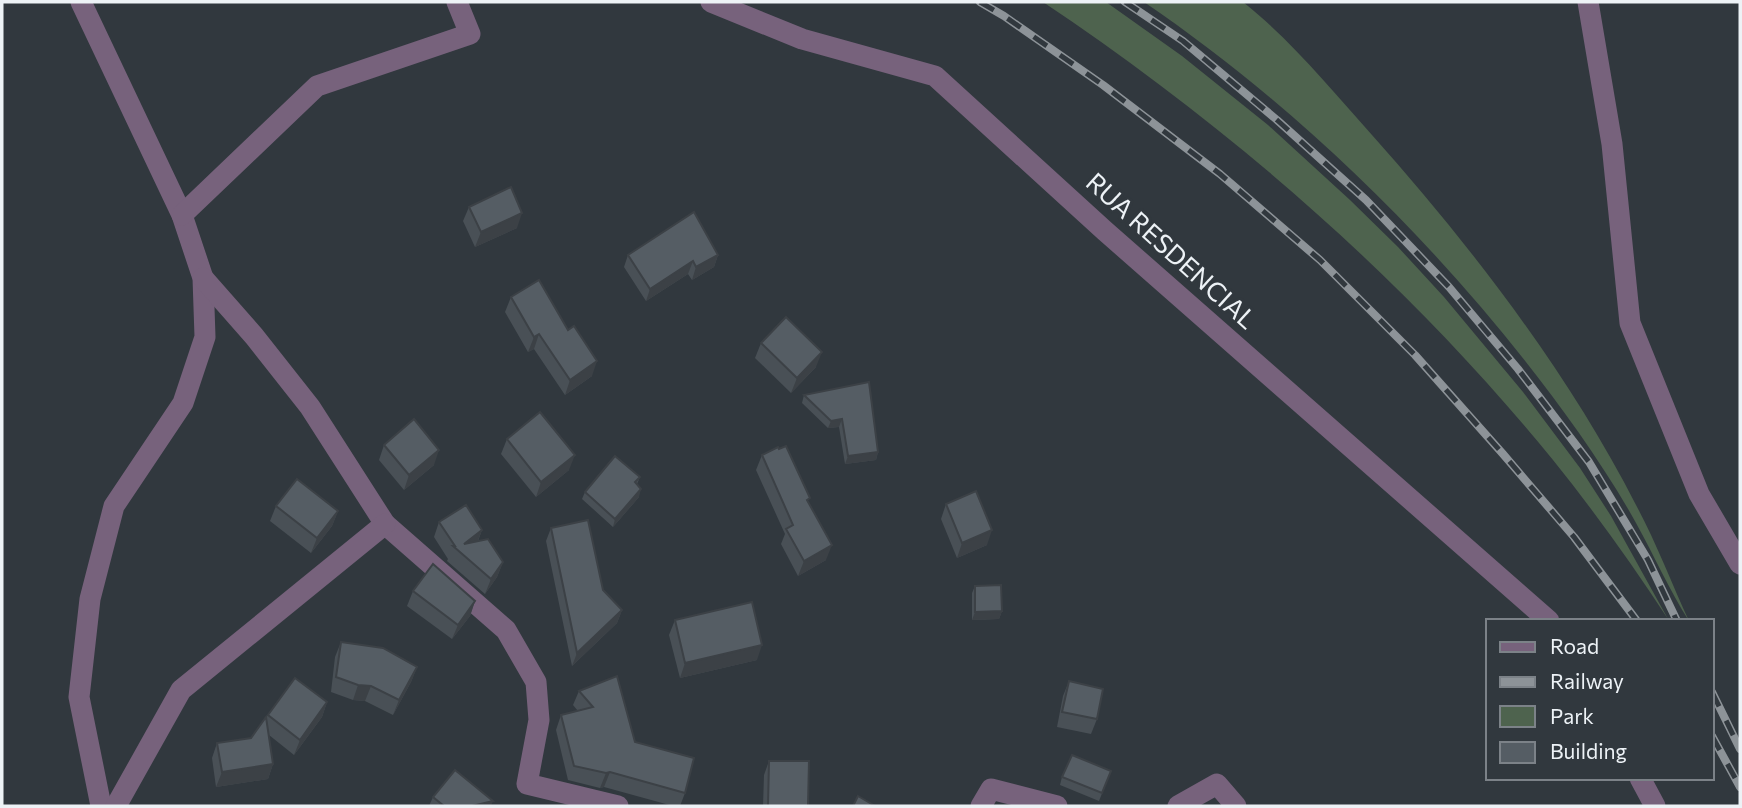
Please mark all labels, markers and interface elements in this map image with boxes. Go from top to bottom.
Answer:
street label: RUA RESDENCIAL [1081,165,1263,334]
legend [1486,619,1714,780]
text: Road [1550,633,1599,658]
text: Railway [1550,668,1624,693]
text: Park [1550,703,1594,728]
text: Building [1550,738,1627,763]

